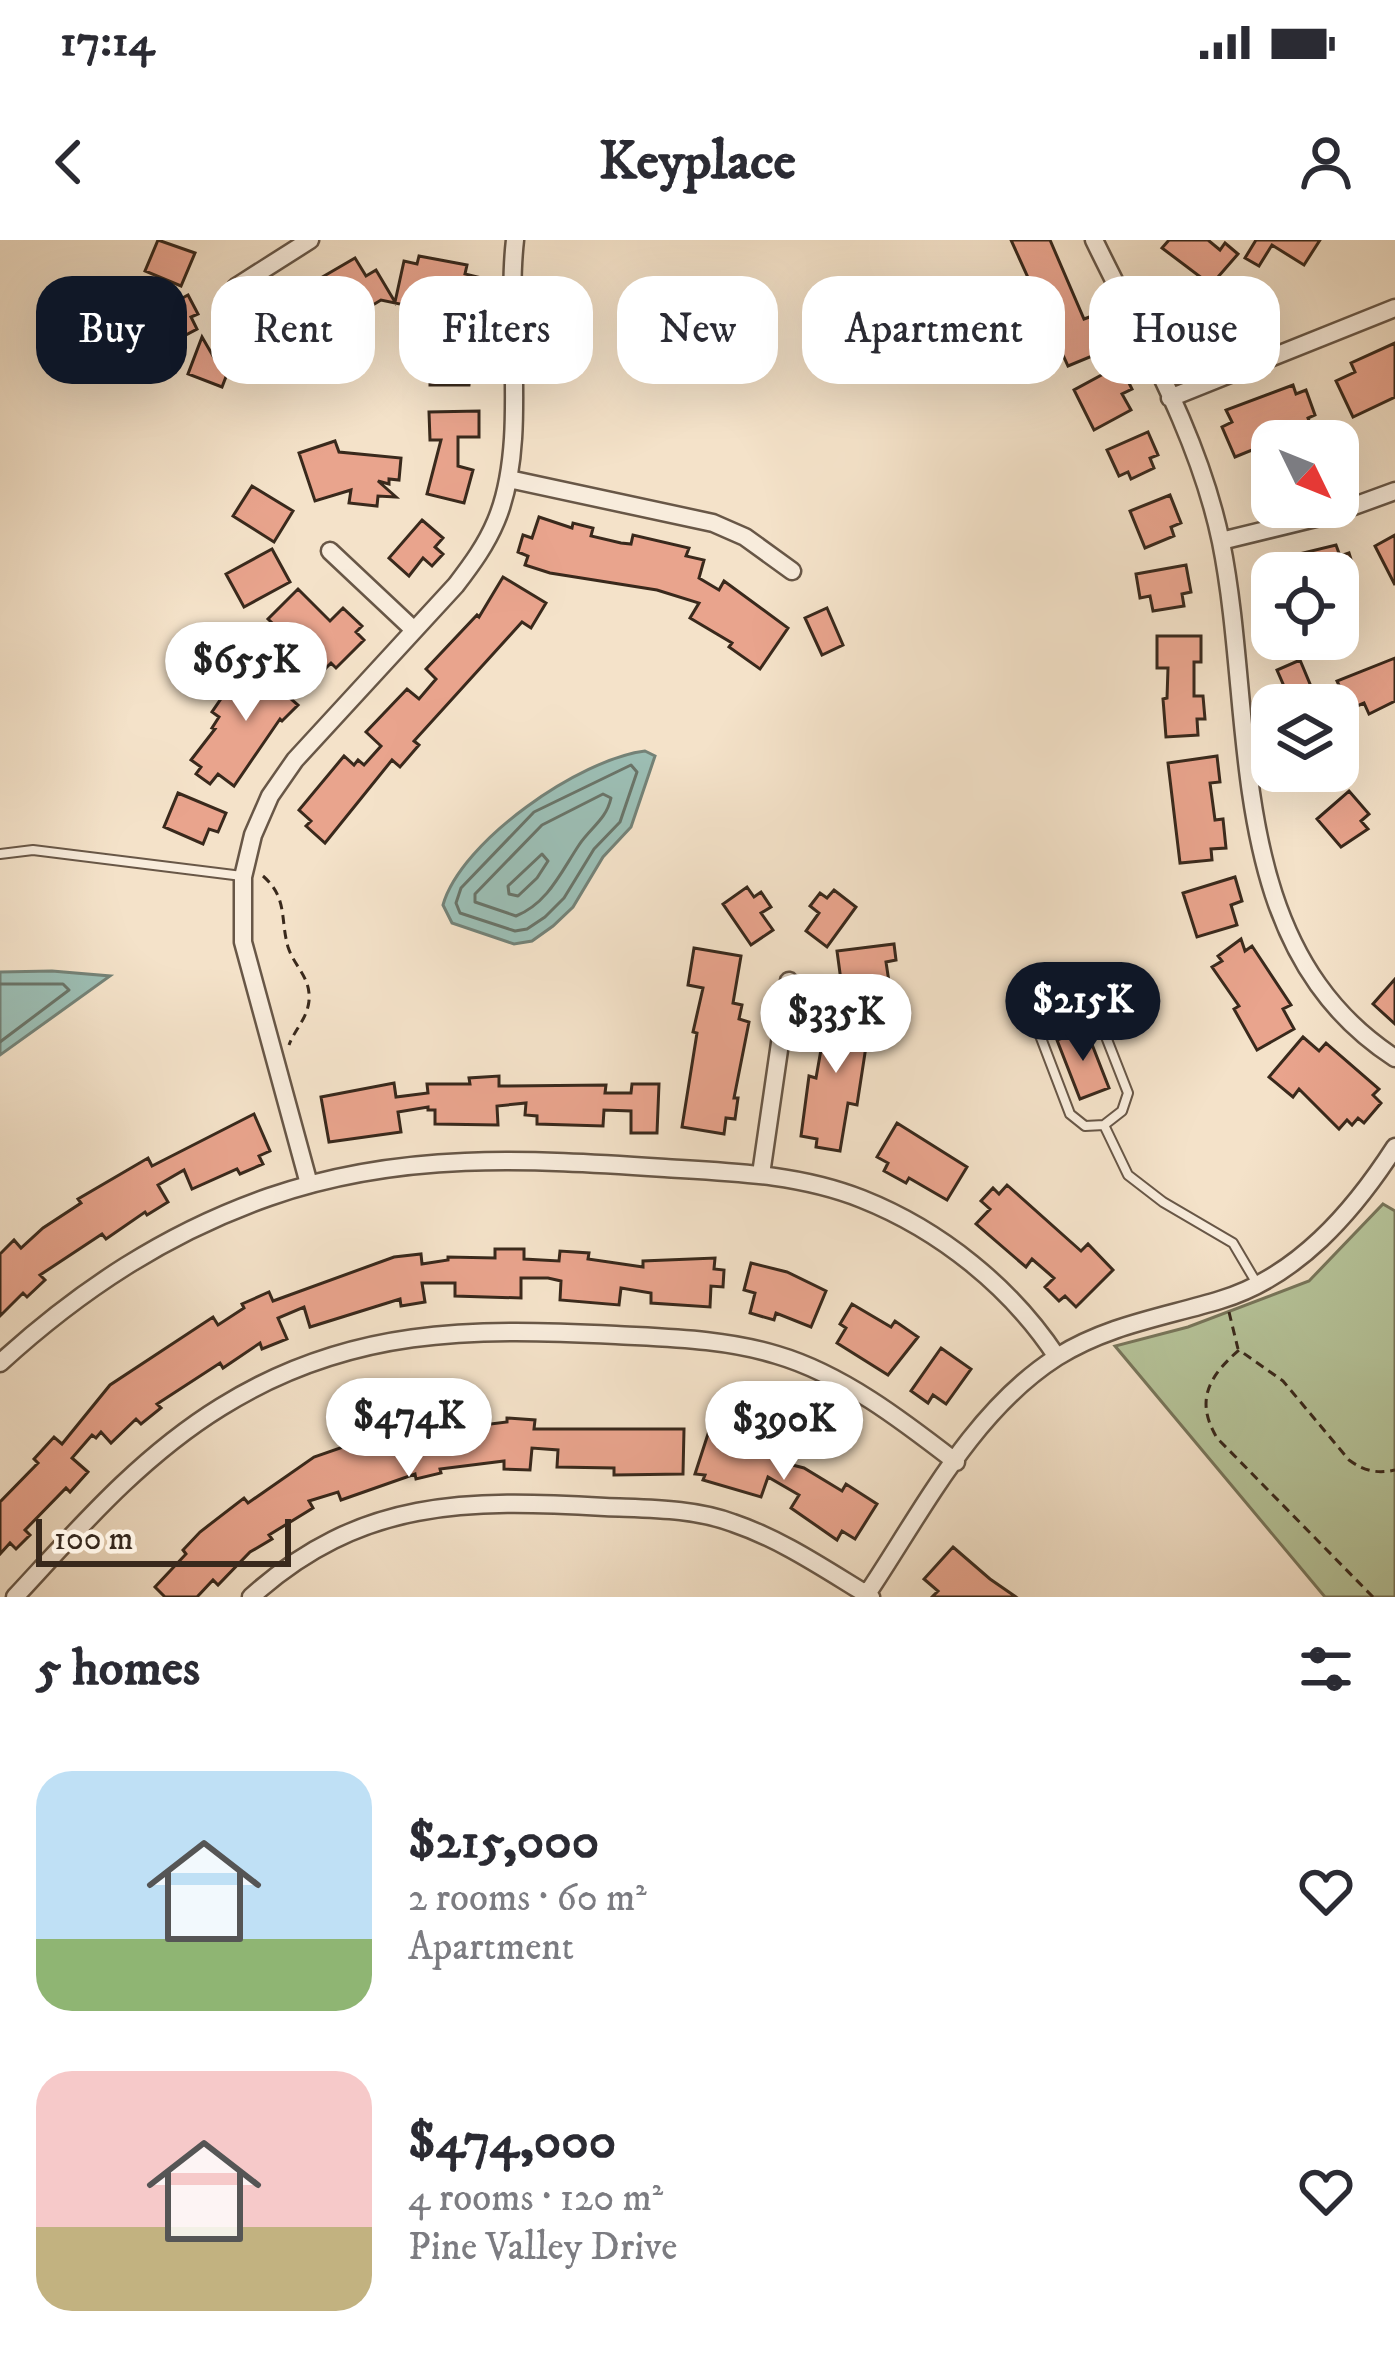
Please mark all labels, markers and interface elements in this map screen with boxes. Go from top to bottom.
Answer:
text: 17:14 [60,14,154,70]
icon: back [36,129,102,195]
text: Keyplace [599,129,796,196]
icon: person [1293,129,1359,195]
chip: Buy [36,276,187,384]
chip: Rent [211,276,375,384]
chip: Filters [399,276,593,384]
chip: New [617,276,778,384]
chip: Apartment [802,276,1065,384]
chip: House [1089,276,1280,384]
north arrow [1251,420,1359,528]
map controls [1251,420,1359,792]
button: locate [1251,552,1359,660]
pin: $655K [162,622,330,724]
text: $655K [192,636,300,685]
button: layers [1251,684,1359,792]
pin: $215K [999,962,1167,1064]
pin: $335K [752,974,920,1076]
text: $215K [1032,976,1134,1025]
text: $335K [787,988,885,1037]
pin: $474K [325,1378,493,1480]
pin: $390K [700,1381,868,1483]
text: $474K [353,1392,465,1441]
text: $390K [732,1395,836,1444]
scale bar [36,1513,291,1566]
text: 100 m [54,1519,133,1560]
icon: filters [1293,1636,1359,1702]
text: 5 homes [36,1637,200,1701]
text: $215,000 [408,1810,599,1874]
icon: home [132,1819,276,1963]
icon: heart [1293,1858,1359,1924]
text: 2 rooms · 60 m² [408,1874,647,1923]
text: Apartment [408,1923,574,1972]
text: $474,000 [408,2110,616,2174]
icon: home [132,2119,276,2263]
icon: heart [1293,2158,1359,2224]
text: 4 rooms · 120 m² [408,2174,663,2223]
text: Pine Valley Drive [408,2223,677,2272]

